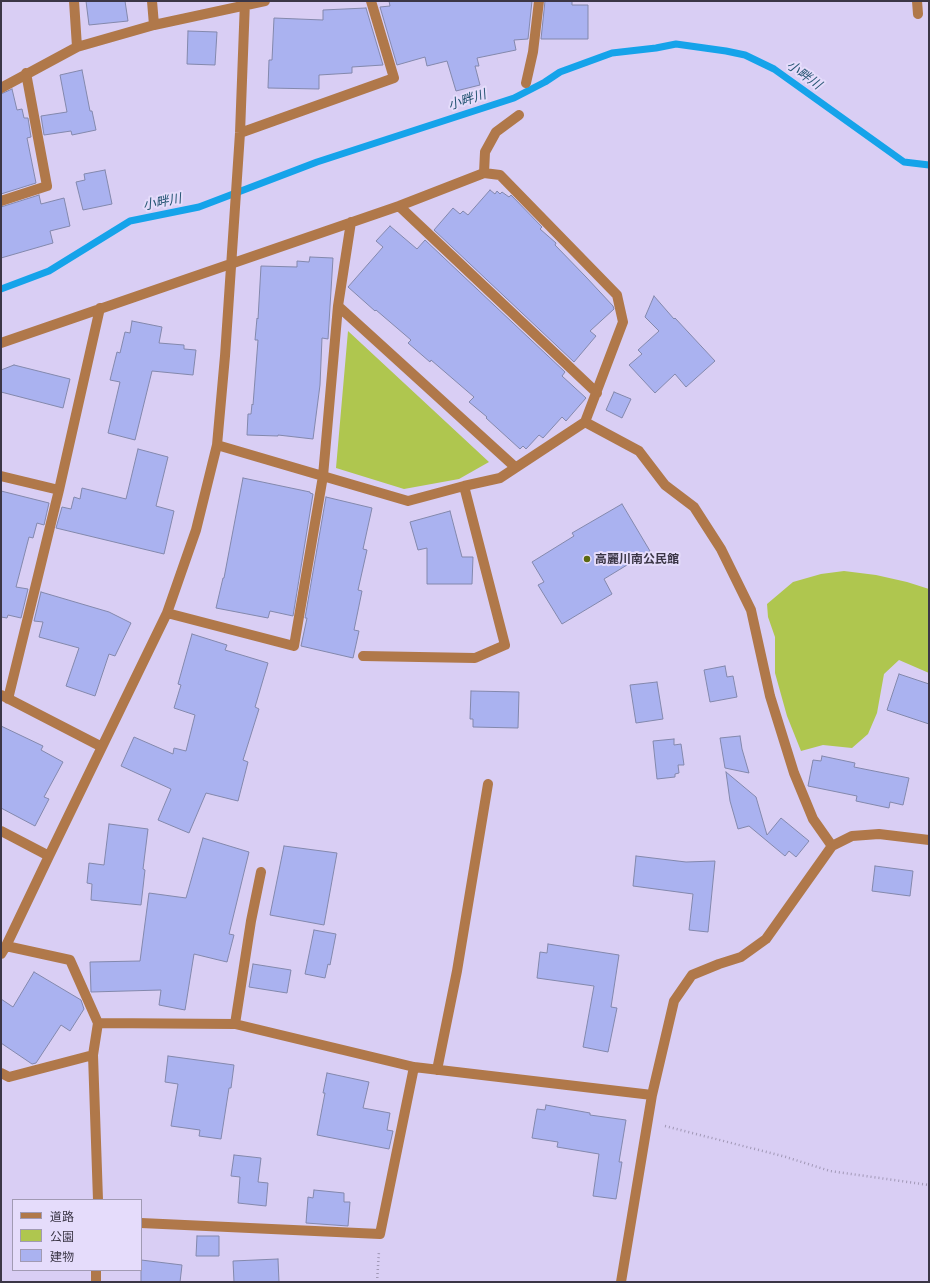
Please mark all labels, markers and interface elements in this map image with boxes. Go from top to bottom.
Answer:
water label: 小畔川 [784,57,824,93]
water label: 小畔川 [446,87,488,113]
water label: 小畔川 [141,191,183,213]
place label: 高麗川南公民館 [595,552,679,566]
marker: 高麗川南公民館 [582,554,592,564]
legend [12,1199,142,1271]
text: 道路 [50,1208,74,1224]
text: 公園 [50,1228,74,1244]
text: 建物 [50,1248,74,1264]

